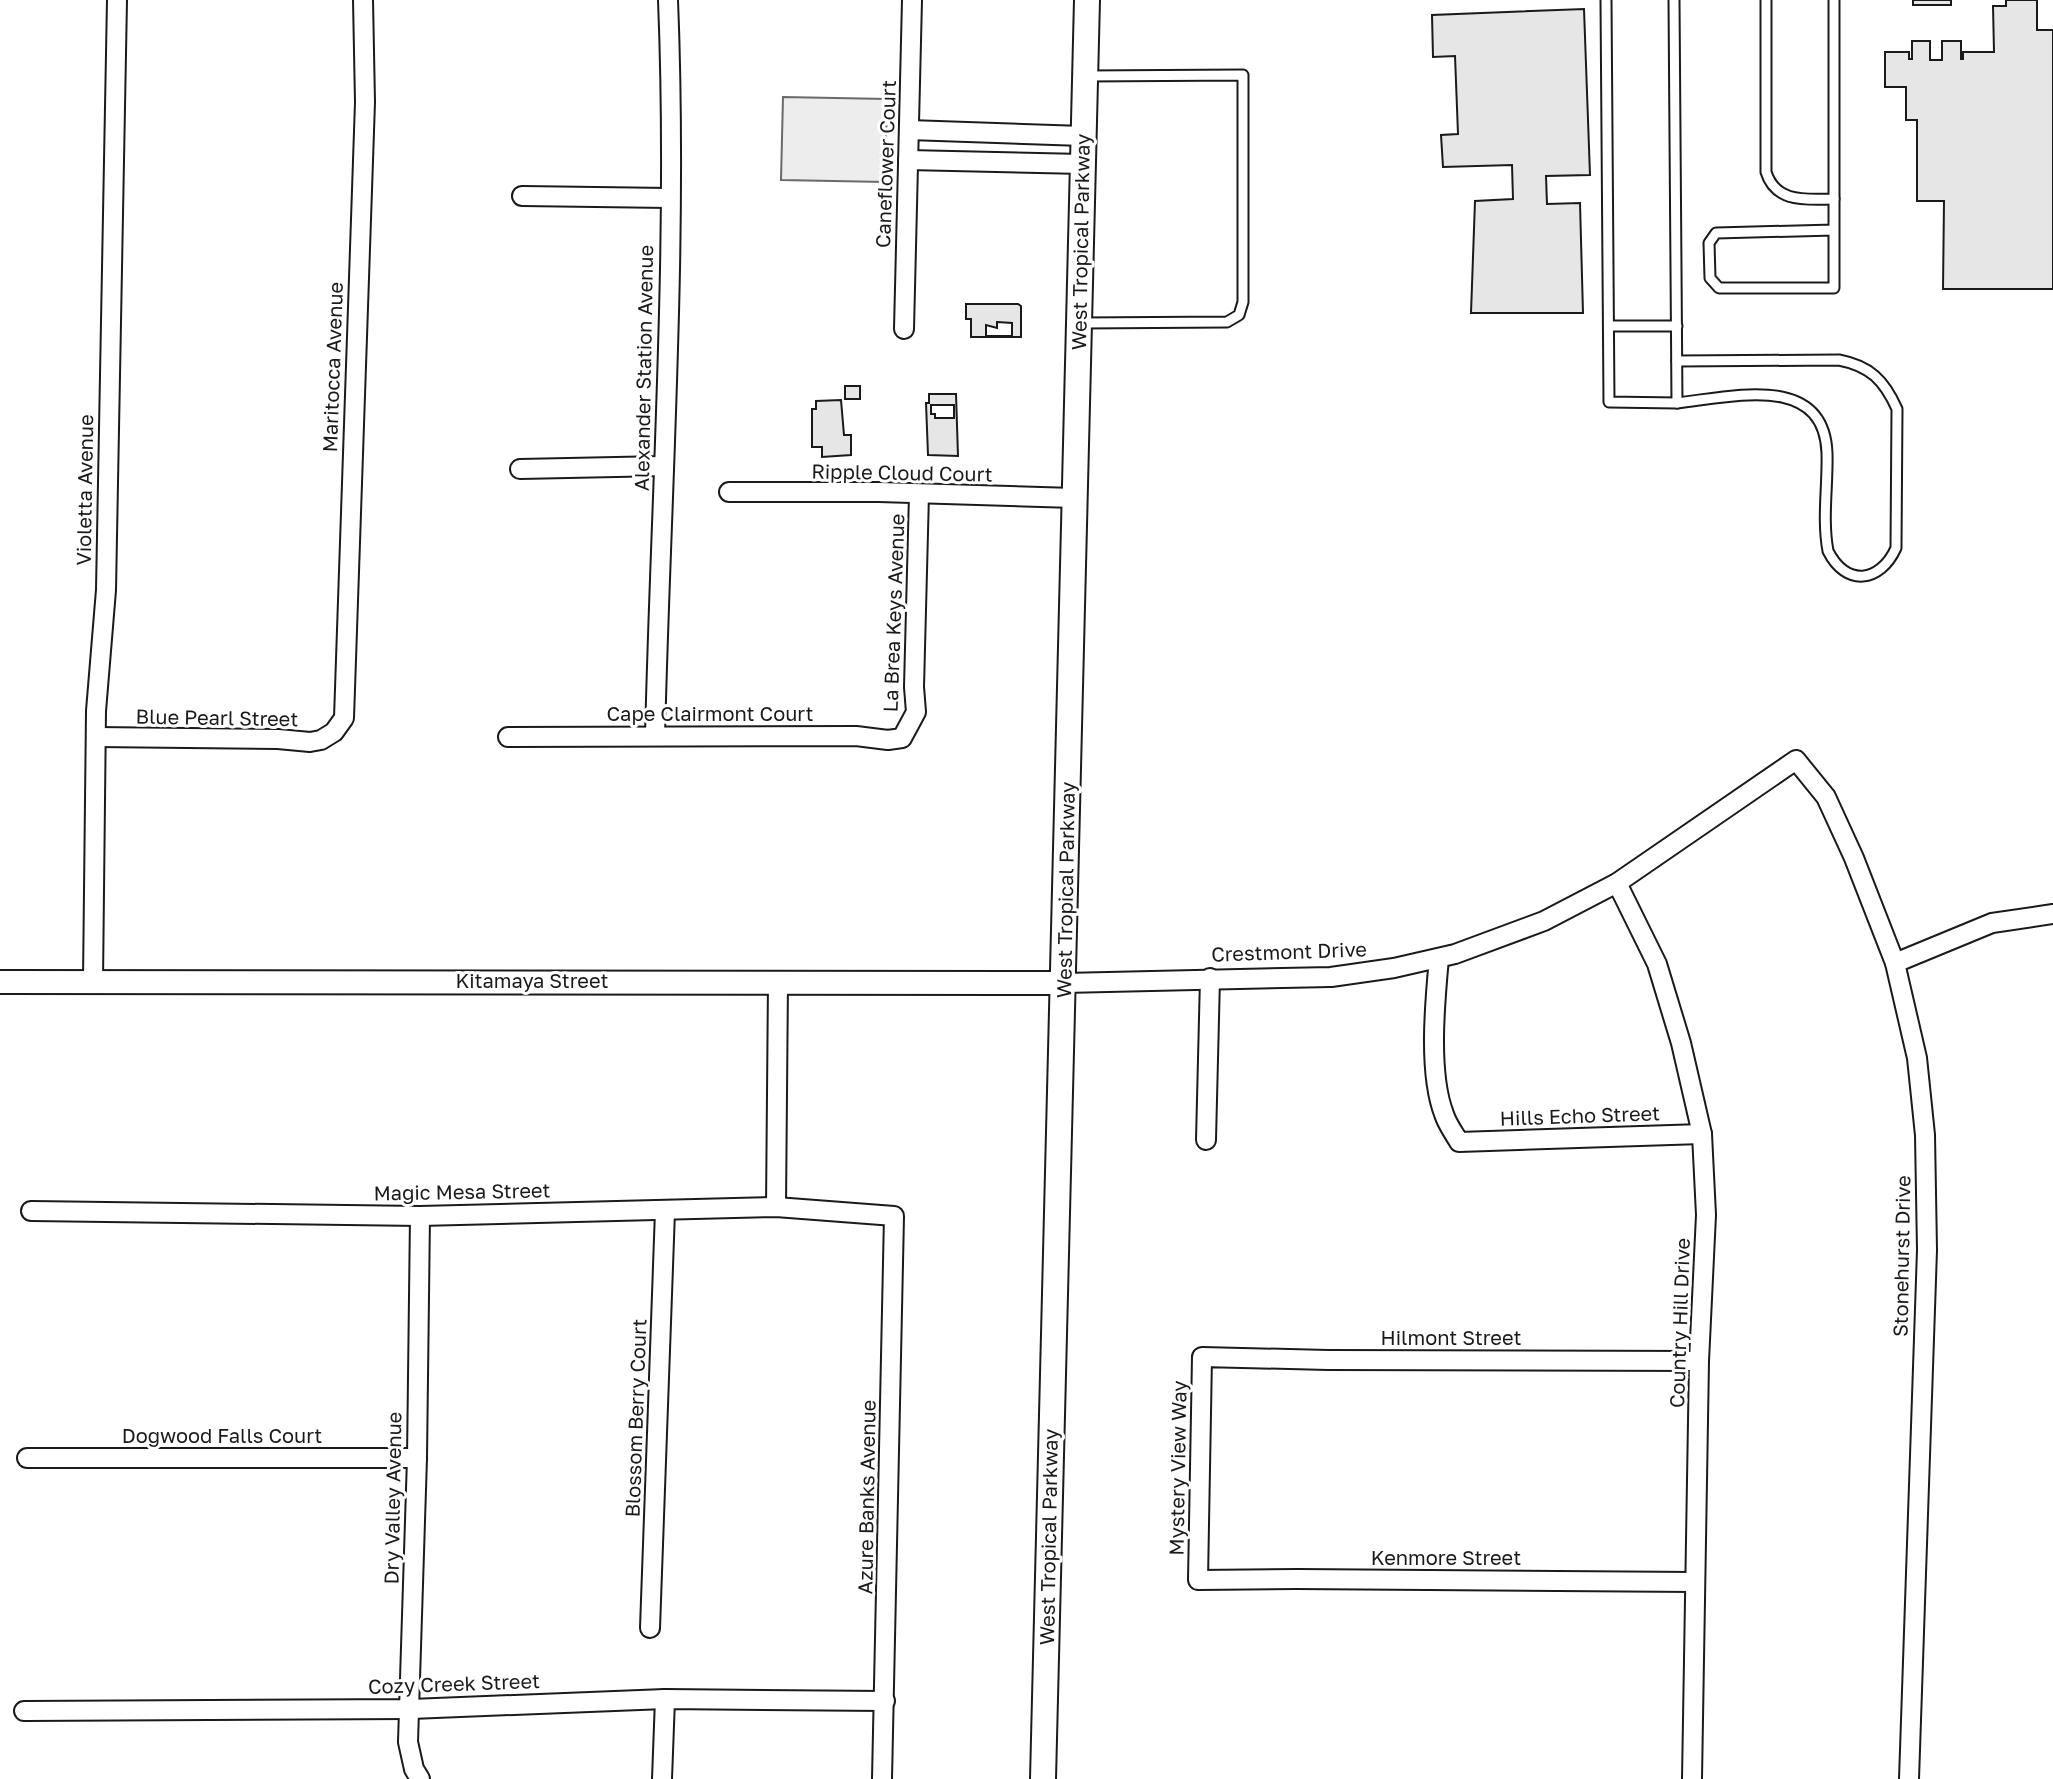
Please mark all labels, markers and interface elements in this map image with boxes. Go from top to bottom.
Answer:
street label: Caneflower Court [870,79,900,248]
street label: West Tropical Parkway [1066,134,1094,350]
street label: Alexander Station Avenue [629,245,657,491]
street label: Maritocca Avenue [317,281,347,453]
street label: Violetta Avenue [71,414,97,566]
street label: Ripple Cloud Court [811,458,993,486]
street label: La Brea Keys Avenue [878,513,908,713]
street label: Cape Clairmont Court [607,701,813,725]
street label: Blue Pearl Street [135,704,299,730]
street label: West Tropical Parkway [1051,782,1079,998]
street label: Crestmont Drive [1211,936,1367,966]
street label: Kitamaya Street [455,968,609,992]
street label: Hills Echo Street [1499,1100,1661,1130]
street label: Stonehurst Drive [1888,1175,1914,1337]
street label: Magic Mesa Street [373,1177,551,1205]
street label: Country Hill Drive [1664,1237,1694,1408]
street label: Blossom Berry Court [620,1318,650,1518]
street label: Hilmont Street [1381,1325,1521,1349]
street label: Mystery View Way [1163,1380,1191,1556]
street label: Azure Banks Avenue [852,1399,880,1594]
street label: Dry Valley Avenue [378,1411,406,1585]
street label: Dogwood Falls Court [122,1423,322,1447]
street label: West Tropical Parkway [1034,1429,1062,1645]
street label: Kenmore Street [1371,1545,1521,1569]
street label: Cozy Creek Street [368,1668,540,1698]

